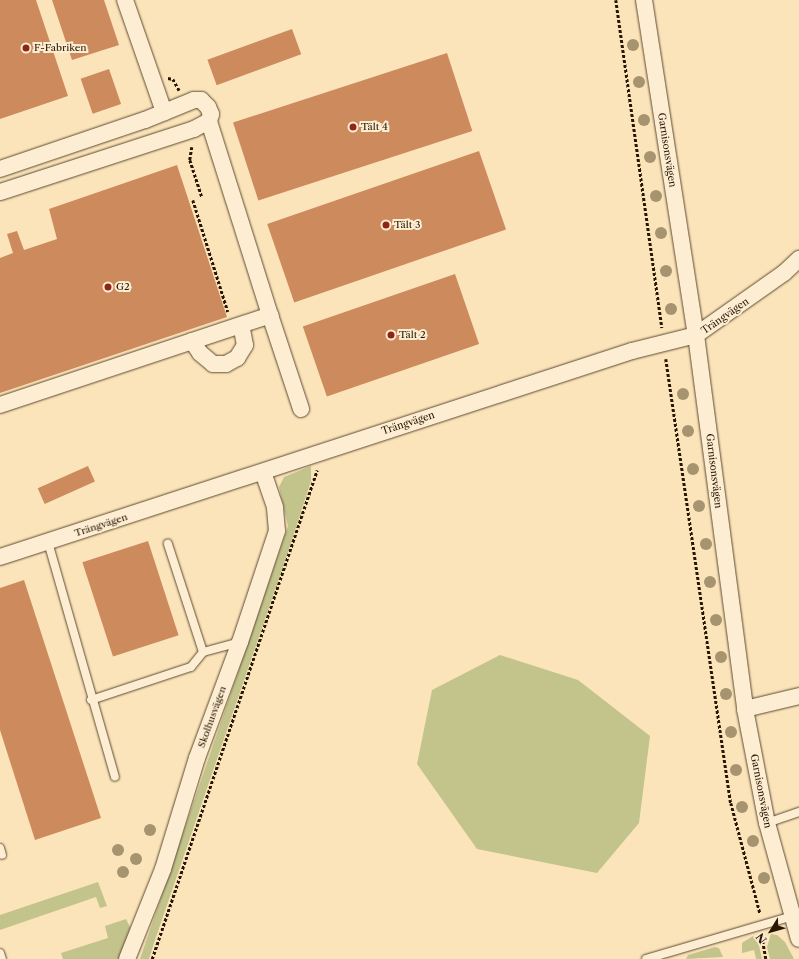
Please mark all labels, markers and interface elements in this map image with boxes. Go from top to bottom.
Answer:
place label: F-Fabriken [34,42,87,54]
marker: F-Fabriken [21,43,31,53]
street label: Garnisonsvägen [655,112,679,188]
place label: Tält 4 [361,121,388,133]
marker: Tält 4 [348,122,358,132]
place label: Tält 3 [394,219,420,231]
marker: Tält 3 [381,220,391,230]
place label: G2 [116,281,130,293]
marker: G2 [103,282,113,292]
street label: Trängvägen [699,295,751,337]
place label: Tält 2 [399,329,426,341]
marker: Tält 2 [386,330,396,340]
street label: Trängvägen [380,409,436,437]
street label: Garnisonsvägen [703,433,725,509]
street label: Trängvägen [73,511,129,539]
street label: Skolhusvägen [195,685,229,749]
street label: Garnisonsvägen [748,753,774,829]
north arrow [751,911,791,951]
text: N [753,930,770,946]

